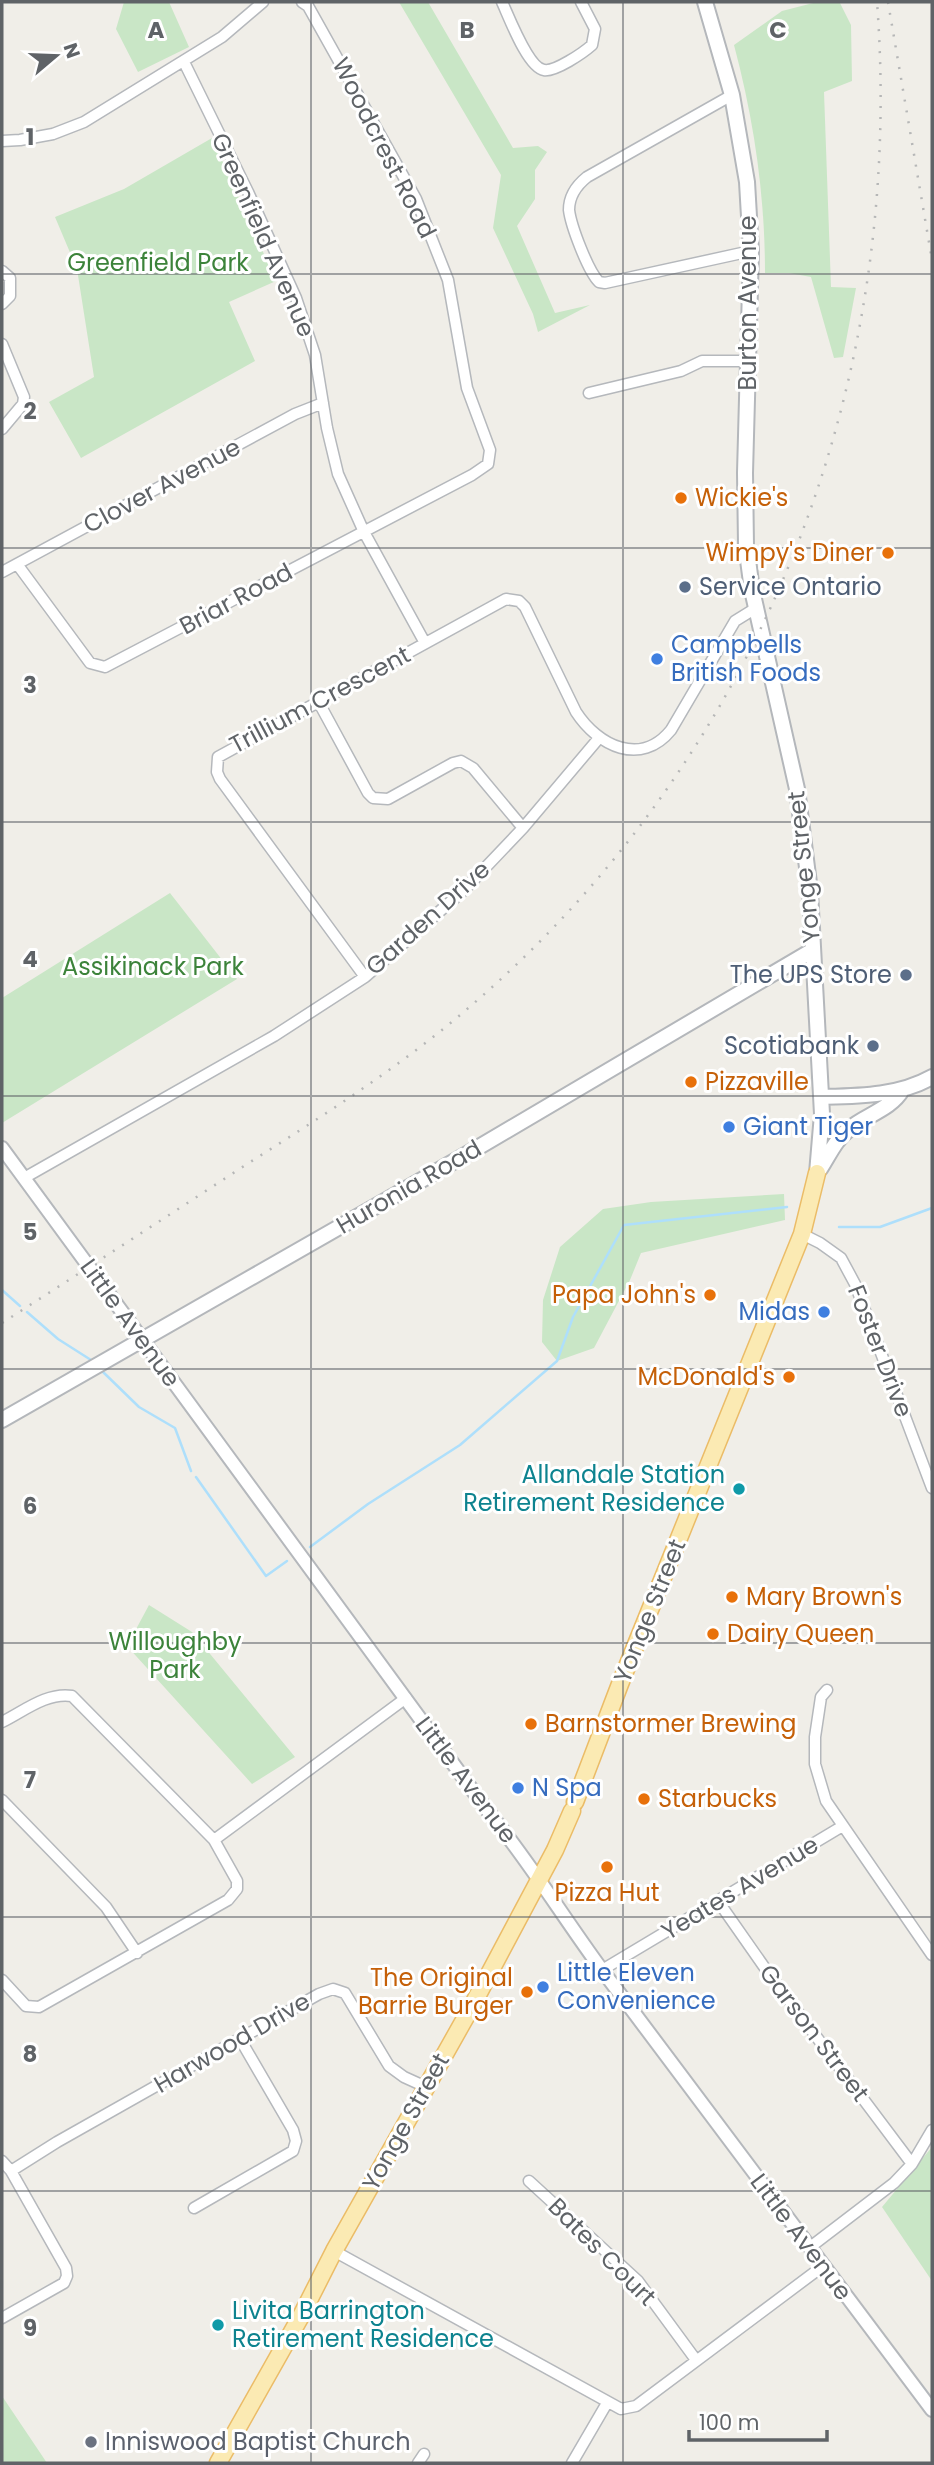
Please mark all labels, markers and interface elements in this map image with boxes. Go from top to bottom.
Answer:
text: A [148,14,165,46]
text: B [459,14,475,46]
text: C [769,14,787,46]
north arrow [21,21,91,91]
text: N [57,39,87,62]
street label: Woodcrest Road [325,52,444,244]
text: 1 [26,121,34,153]
street label: Greenfield Avenue [204,128,323,342]
street label: Burton Avenue [731,215,764,391]
park label: Greenfield Park [67,246,249,279]
text: 2 [23,395,37,427]
street label: Clover Avenue [77,430,246,541]
place label: Wickie's [695,481,788,514]
marker: Wickie's [673,490,689,506]
place label: Wimpy's Diner [705,536,874,569]
marker: Wimpy's Diner [880,545,896,561]
street label: Briar Road [173,555,298,642]
place label: Service Ontario [699,570,882,603]
marker: Service Ontario [677,579,693,595]
place label: Campbells British Foods [671,628,821,689]
street label: Trillium Crescent [224,638,416,761]
marker: Campbells British Foods [649,651,665,667]
text: 3 [23,669,37,701]
street label: Yonge Street [779,789,828,945]
street label: Garden Drive [358,853,497,982]
text: 4 [22,943,38,975]
park label: Assikinack Park [62,950,245,983]
place label: The UPS Store [730,958,892,991]
marker: The UPS Store [898,967,914,983]
place label: Scotiabank [724,1029,860,1062]
marker: Scotiabank [865,1038,881,1054]
place label: Pizzaville [705,1065,809,1098]
marker: Pizzaville [683,1074,699,1090]
place label: Giant Tiger [743,1110,873,1143]
marker: Giant Tiger [721,1119,737,1135]
street label: Huronia Road [330,1132,487,1242]
text: 5 [23,1216,37,1248]
street label: Little Avenue [73,1252,188,1394]
place label: Papa John's [552,1278,696,1311]
street label: Foster Drive [840,1280,921,1422]
marker: Papa John's [702,1287,718,1303]
place label: Midas [738,1295,810,1328]
marker: Midas [816,1304,832,1320]
place label: McDonald's [637,1360,775,1393]
marker: McDonald's [781,1369,797,1385]
place label: Allandale Station Retirement Residence [463,1458,725,1519]
marker: Allandale Station Retirement Residence [731,1481,747,1497]
text: 6 [23,1490,37,1522]
street label: Yonge Street [606,1534,693,1688]
place label: Mary Brown's [746,1580,902,1613]
marker: Mary Brown's [724,1589,740,1605]
place label: Dairy Queen [727,1617,874,1650]
park label: Willoughby Park [108,1625,242,1686]
marker: Dairy Queen [705,1626,721,1642]
place label: Barnstormer Brewing [545,1707,797,1740]
street label: Little Avenue [408,1709,525,1850]
marker: Barnstormer Brewing [523,1716,539,1732]
text: 7 [24,1764,36,1796]
place label: N Spa [532,1771,602,1804]
marker: N Spa [510,1780,526,1796]
place label: Starbucks [658,1782,777,1815]
marker: Starbucks [636,1791,652,1807]
street label: Yeates Avenue [655,1828,824,1948]
marker: Pizza Hut [599,1859,615,1875]
place label: Pizza Hut [555,1876,659,1909]
place label: Little Eleven Convenience [557,1956,716,2017]
street label: Garson Street [752,1957,877,2108]
place label: The Original Barrie Burger [358,1961,513,2022]
marker: Little Eleven Convenience [535,1979,551,1995]
marker: The Original Barrie Burger [519,1984,535,2000]
street label: Harwood Drive [148,1985,316,2101]
text: 8 [23,2038,37,2070]
street label: Yonge Street [354,2047,457,2196]
street label: Little Avenue [743,2166,860,2307]
street label: Bates Court [541,2190,664,2313]
place label: Livita Barrington Retirement Residence [232,2294,494,2355]
text: 9 [23,2312,37,2344]
marker: Livita Barrington Retirement Residence [210,2317,226,2333]
scale bar [689,2398,827,2442]
text: 100 m [699,2408,759,2437]
place label: Inniswood Baptist Church [105,2425,411,2458]
marker: Inniswood Baptist Church [83,2434,99,2450]

